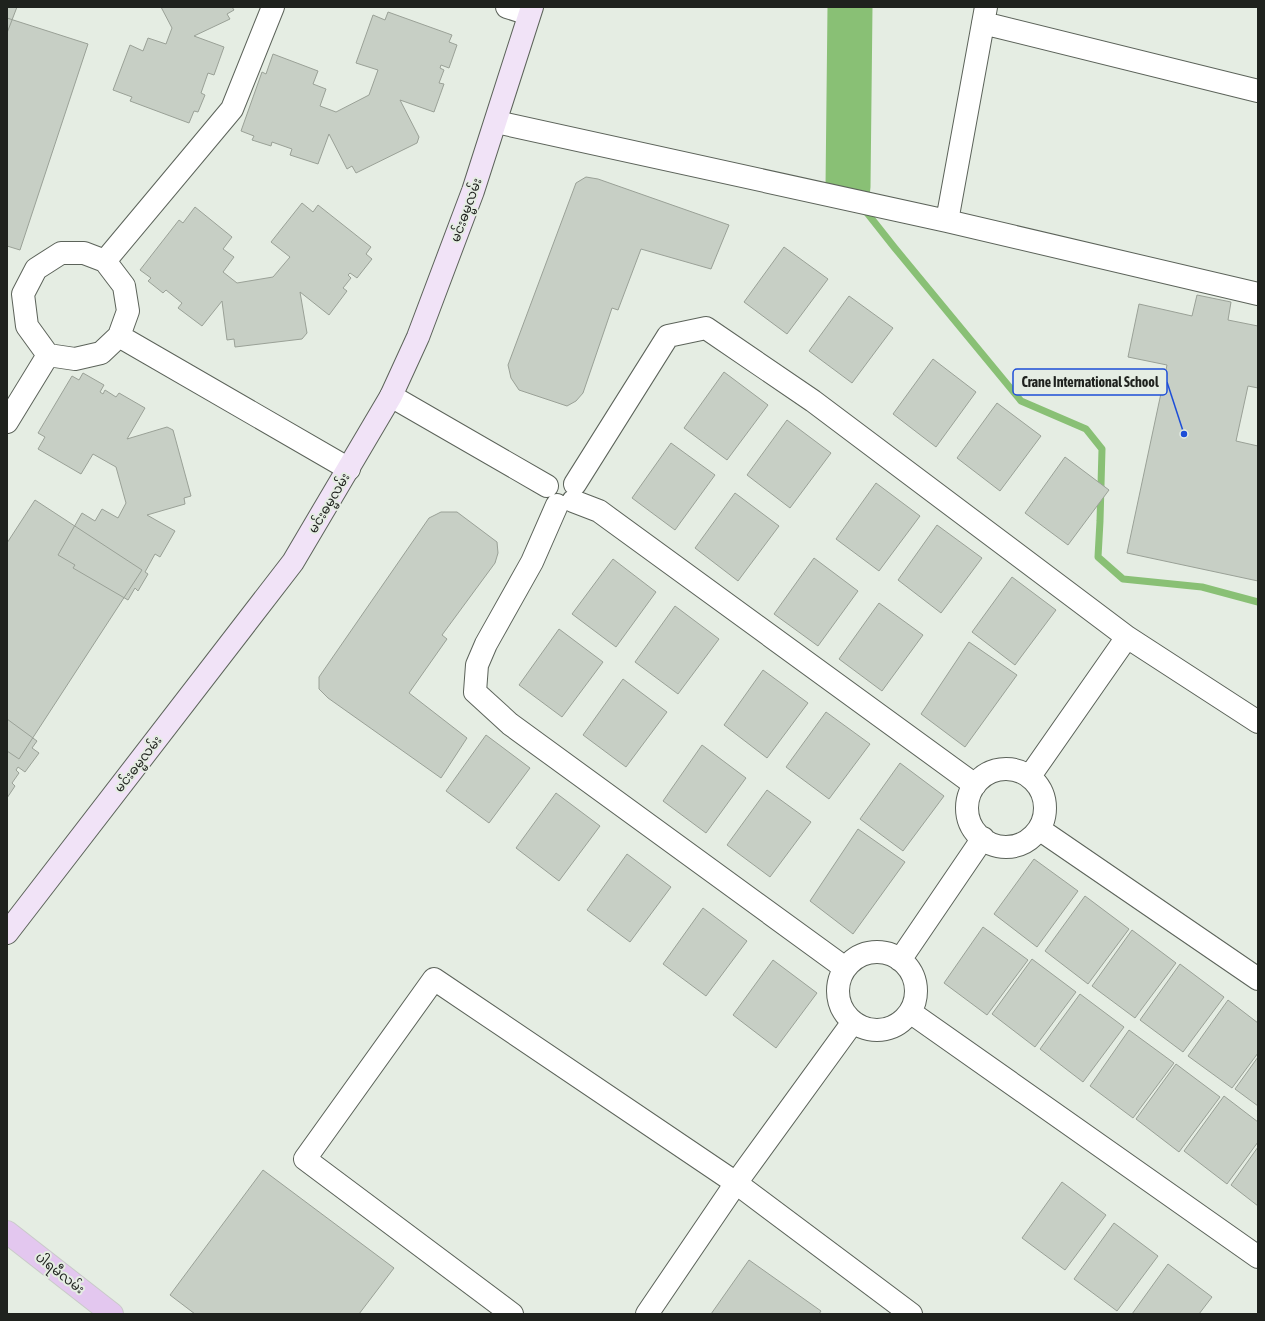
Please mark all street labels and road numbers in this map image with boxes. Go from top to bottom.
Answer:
street label: မင်းဓမ္မလမ်း [447,176,488,245]
street label: မင်းဓမ္မလမ်း [304,470,356,537]
street label: မင်းဓမ္မလမ်း [111,732,167,797]
street label: ပါရမီလမ်း [31,1248,88,1299]

